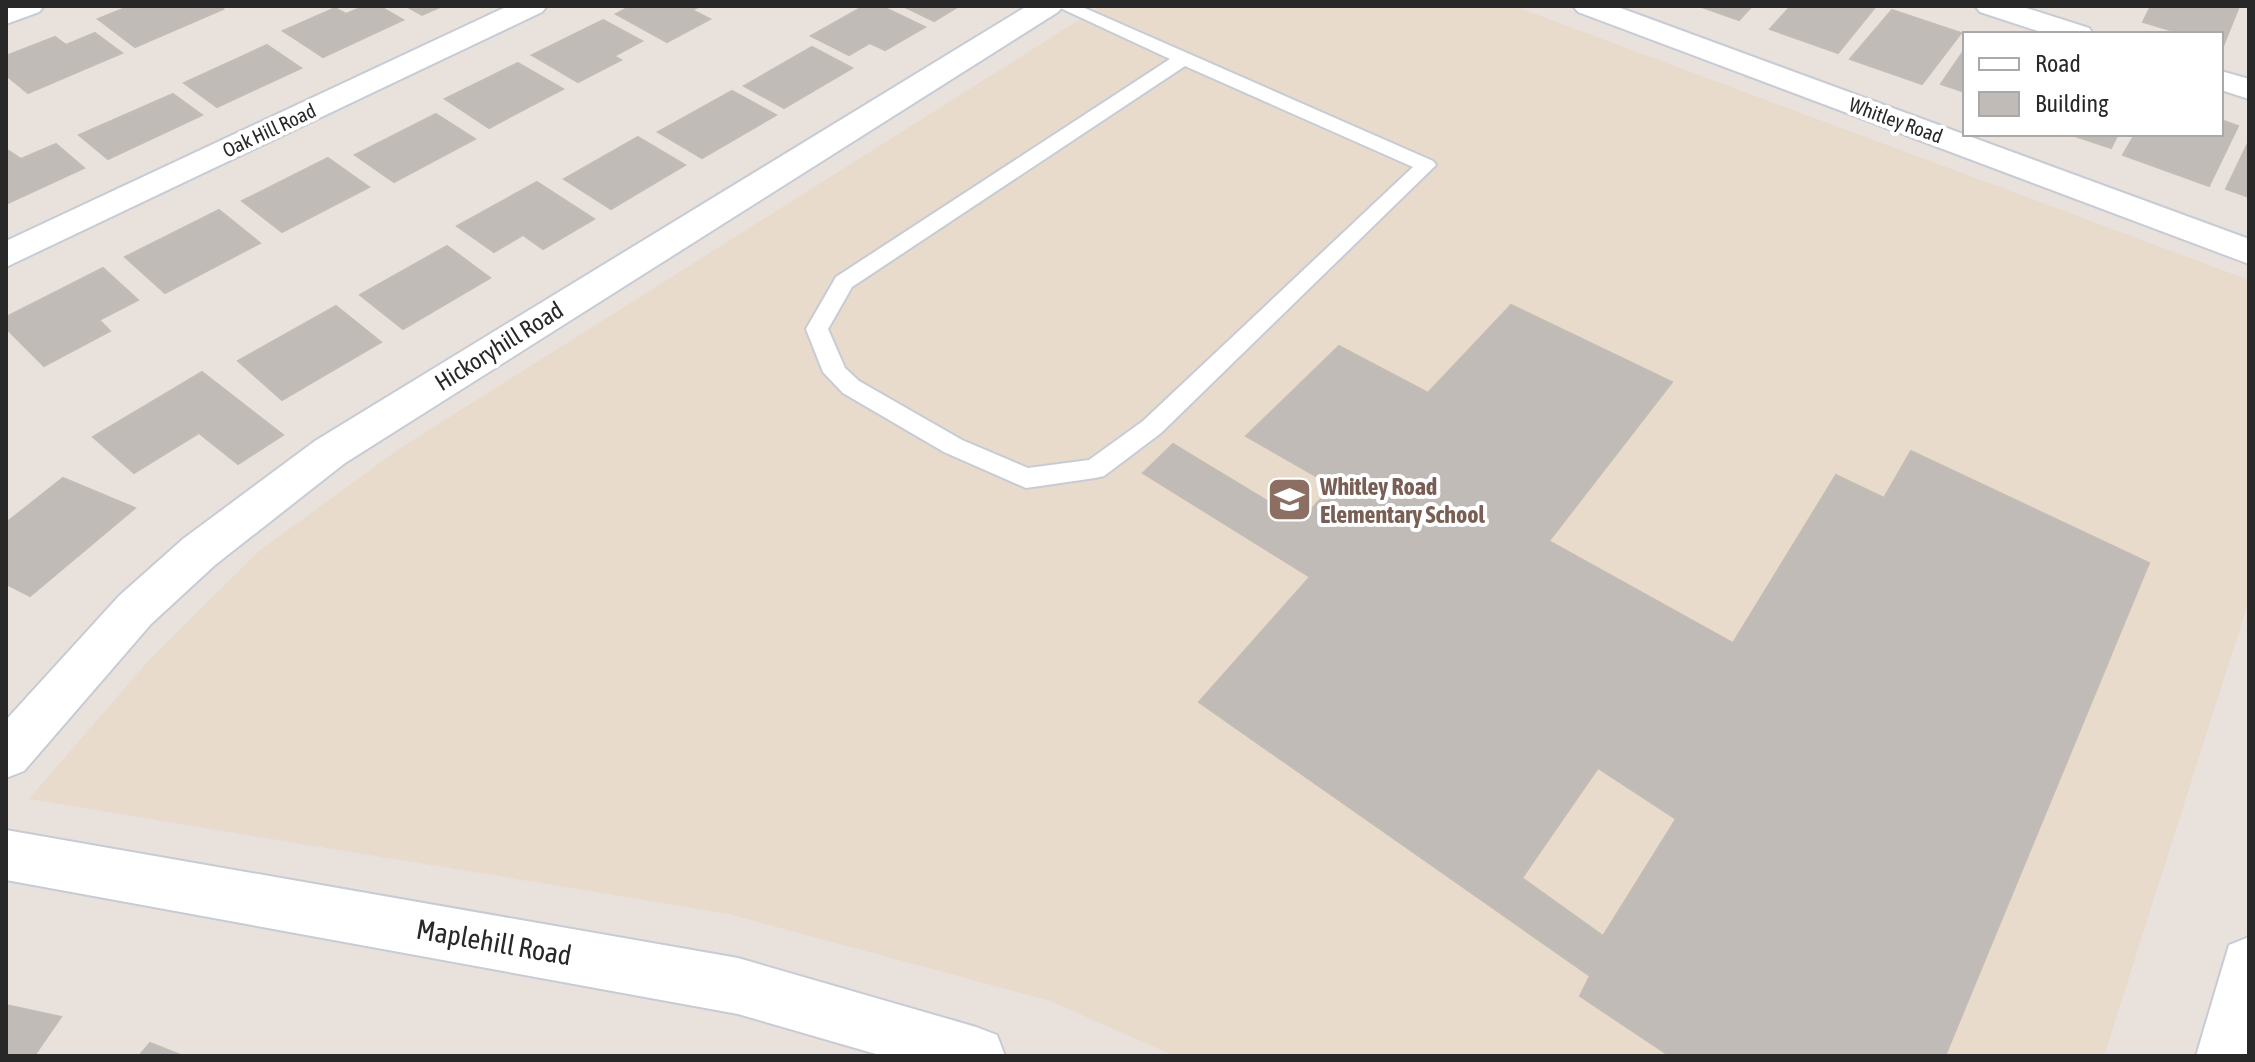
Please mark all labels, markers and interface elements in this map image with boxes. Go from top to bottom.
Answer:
legend [1963,32,2223,136]
text: Road [2035,50,2081,77]
text: Building [2035,90,2109,117]
street label: Whitley Road [1846,92,1946,148]
street label: Oak Hill Road [219,98,319,162]
street label: Hickoryhill Road [430,296,568,396]
place label: Whitley Road Elementary School [1319,473,1486,528]
school or university icon: Whitley Road Elementary School [1265,476,1313,524]
street label: Maplehill Road [414,913,574,971]

